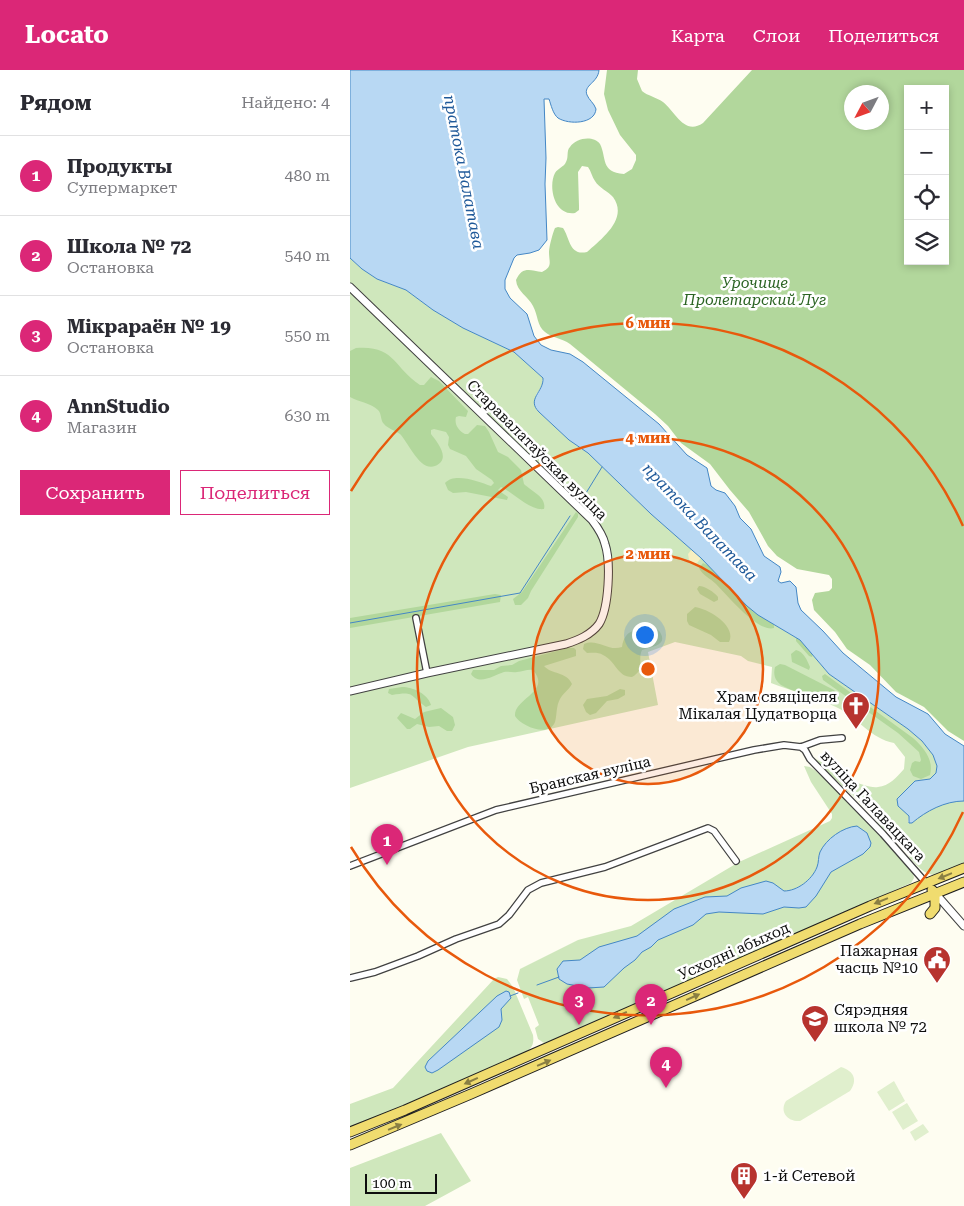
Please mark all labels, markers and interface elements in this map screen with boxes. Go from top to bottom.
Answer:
text: Locato [25,21,109,49]
text: Карта [671,25,725,46]
text: Слои [753,25,800,46]
text: Поделиться [828,25,939,46]
north arrow [844,85,889,130]
map controls [904,85,949,265]
button: + [904,85,949,130]
text: Рядом [20,91,92,115]
text: Найдено: 4 [241,93,330,112]
water label: пратока Валатава [440,93,488,251]
button: − [904,130,949,175]
text: Продукты [67,155,172,178]
text: 1 [32,166,40,185]
text: 480 m [284,166,330,185]
button: locate [904,175,949,220]
text: Супермаркет [67,178,177,197]
button: layers [904,220,949,265]
text: Школа № 72 [67,235,191,258]
text: 2 [32,246,40,265]
text: 540 m [284,246,330,265]
text: Остановка [67,258,154,277]
park label: Урочище Пролетарский Луг [682,274,827,309]
text: 6 мин [626,314,670,332]
text: Мікрараён № 19 [67,315,231,338]
text: 3 [32,326,40,345]
text: 550 m [284,326,330,345]
text: Остановка [67,338,154,357]
street label: Старавалатаўская вуліца [463,376,611,524]
text: AnnStudio [67,395,170,418]
text: 4 [32,406,40,425]
text: 630 m [284,406,330,425]
text: Магазин [67,418,137,437]
text: 4 мин [626,429,670,447]
water label: пратока Валатава [639,459,762,585]
button: Сохранить [20,470,170,515]
button: Поделиться [180,470,330,515]
text: 2 мин [626,545,670,563]
your location [632,622,658,648]
centre of rings [639,660,657,678]
place label: Храм свяціцеля Мікалая Цудатворца [678,688,837,723]
church icon: Храм свяціцеля Мікалая Цудатворца [841,691,871,730]
street label: вуліца Галавацкага [817,747,929,865]
street label: Бранская вуліца [528,752,652,798]
pin: 1 [371,824,403,865]
one-way arrow [938,872,952,880]
one-way arrow [874,898,888,906]
street label: Усходні абыход [676,918,793,984]
place label: Пажарная часць №10 [835,942,918,977]
public building icon: Пажарная часць №10 [922,945,952,984]
pin: 3 [563,984,595,1025]
pin: 2 [635,984,667,1025]
one-way arrow [686,993,700,1001]
place label: Сярэдняя школа № 72 [834,1001,927,1036]
school or university icon: Сярэдняя школа № 72 [800,1004,830,1043]
one-way arrow [613,1012,627,1020]
pin: 4 [650,1047,682,1088]
one-way arrow [537,1058,551,1066]
one-way arrow [464,1077,478,1085]
one-way arrow [388,1123,403,1131]
building icon: 1-й Сетевой [729,1161,759,1200]
place label: 1-й Сетевой [763,1167,855,1185]
scale bar [365,1171,438,1194]
text: 100 m [372,1175,412,1191]

